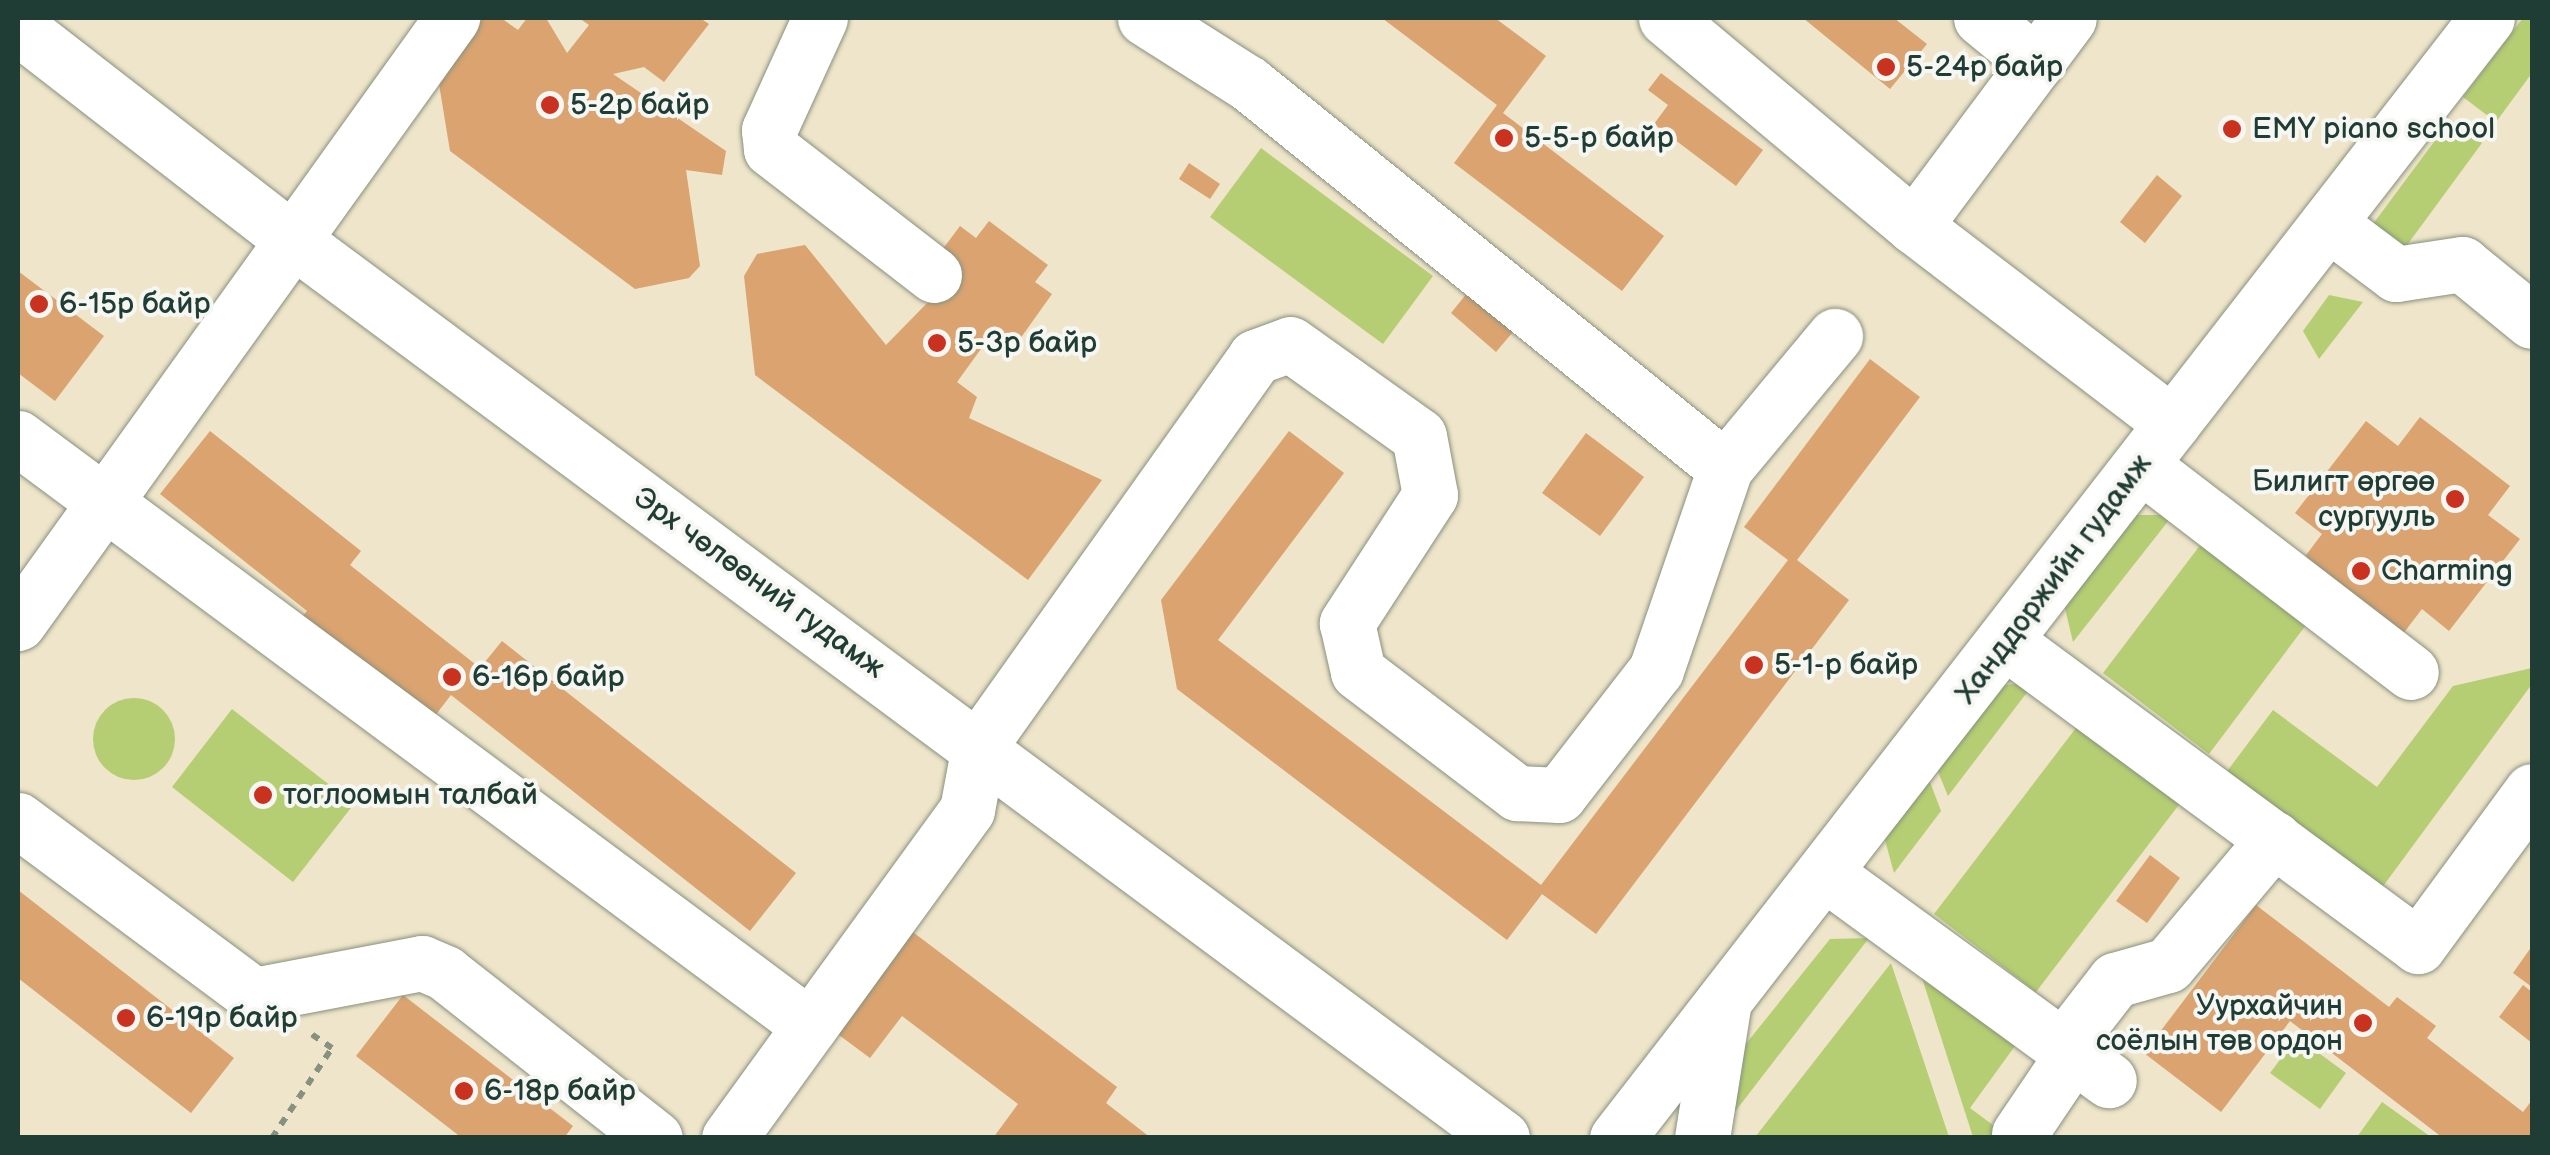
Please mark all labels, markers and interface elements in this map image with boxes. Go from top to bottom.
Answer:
place label: 5-24р байр [1906,49,2063,85]
marker: 5-24р байр [1875,56,1897,78]
place label: 5-2р байр [570,87,709,123]
marker: 5-2р байр [539,94,561,116]
place label: EMY piano school [2252,111,2495,147]
marker: EMY piano school [2221,118,2243,140]
place label: 5-5-р байр [1524,120,1674,156]
marker: 5-5-р байр [1493,127,1515,149]
place label: 6-15р байр [59,286,210,322]
marker: 6-15р байр [28,293,50,315]
place label: 5-3р байр [957,325,1097,361]
marker: 5-3р байр [926,332,948,354]
street label: Ханддоржийн гудамж [1948,447,2160,711]
place label: Билигт өргөө сургууль [2252,464,2435,534]
street label: Эрх чөлөөний гудамж [626,480,892,686]
marker: Билигт өргөө сургууль [2444,488,2466,510]
place label: Charming [2381,553,2513,589]
marker: Charming [2350,560,2372,582]
place label: 5-1-р байр [1774,647,1918,683]
marker: 5-1-р байр [1743,654,1765,676]
place label: 6-16р байр [472,659,624,695]
marker: 6-16р байр [441,666,463,688]
place label: тоглоомын талбай [283,777,538,813]
marker: тоглоомын талбай [252,784,274,806]
place label: Уурхайчин соёлын төв ордон [2096,988,2343,1058]
place label: 6-19р байр [146,1000,297,1036]
marker: 6-19р байр [115,1007,137,1029]
marker: Уурхайчин соёлын төв ордон [2352,1012,2374,1034]
place label: 6-18р байр [484,1073,636,1109]
marker: 6-18р байр [453,1080,475,1102]

